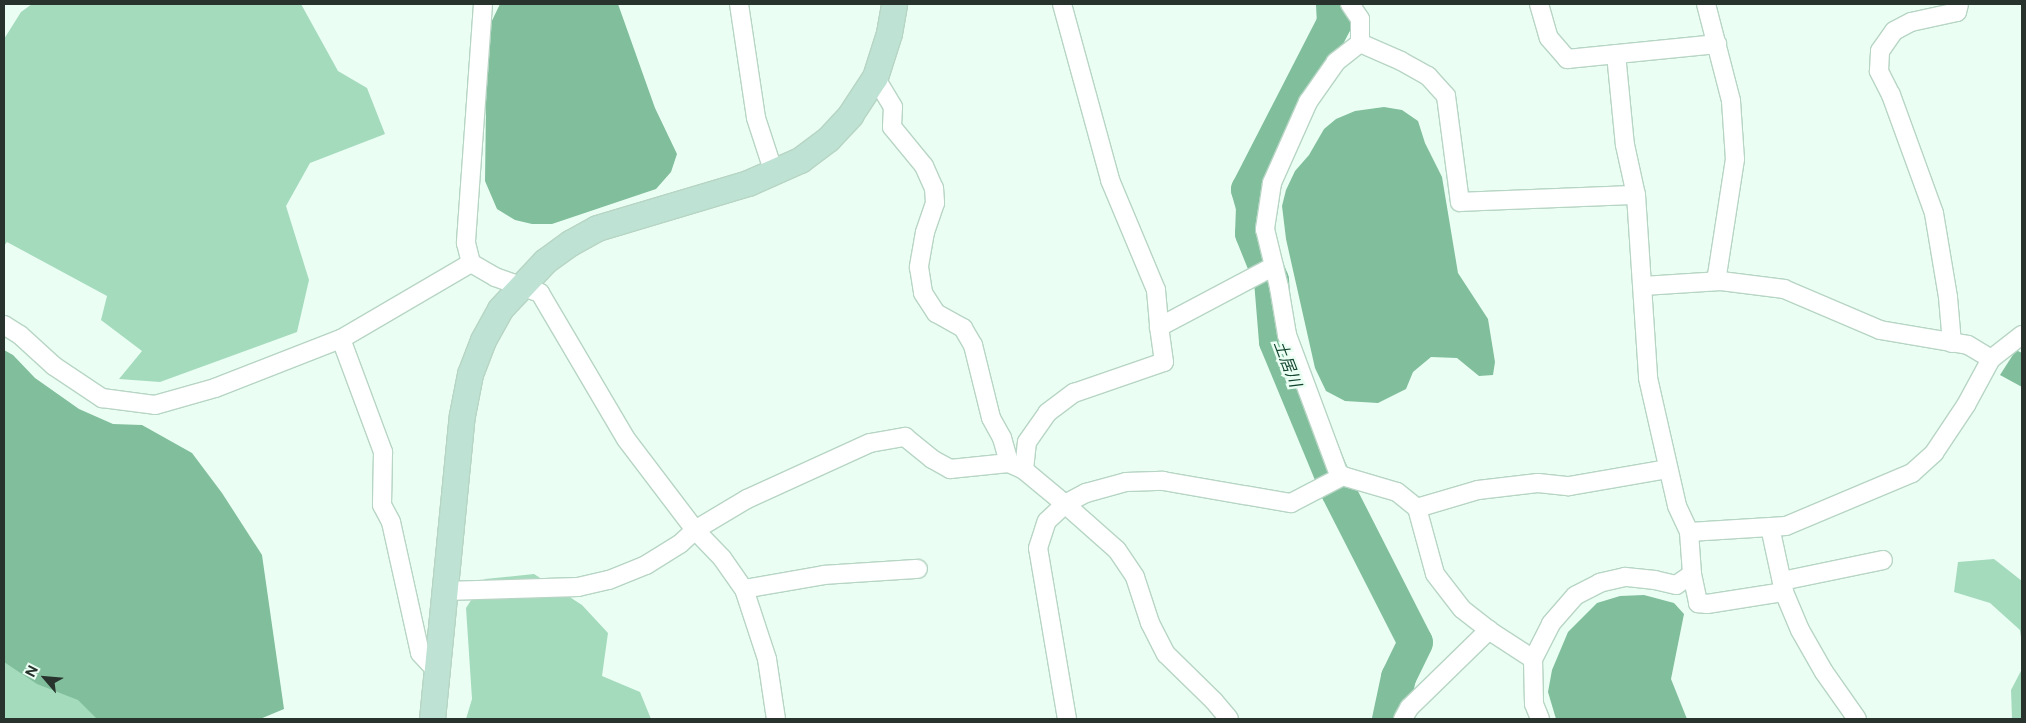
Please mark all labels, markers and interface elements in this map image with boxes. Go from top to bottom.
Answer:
water label: 土居川 [1269,338,1305,390]
north arrow [20,653,70,703]
text: N [22,663,41,680]

